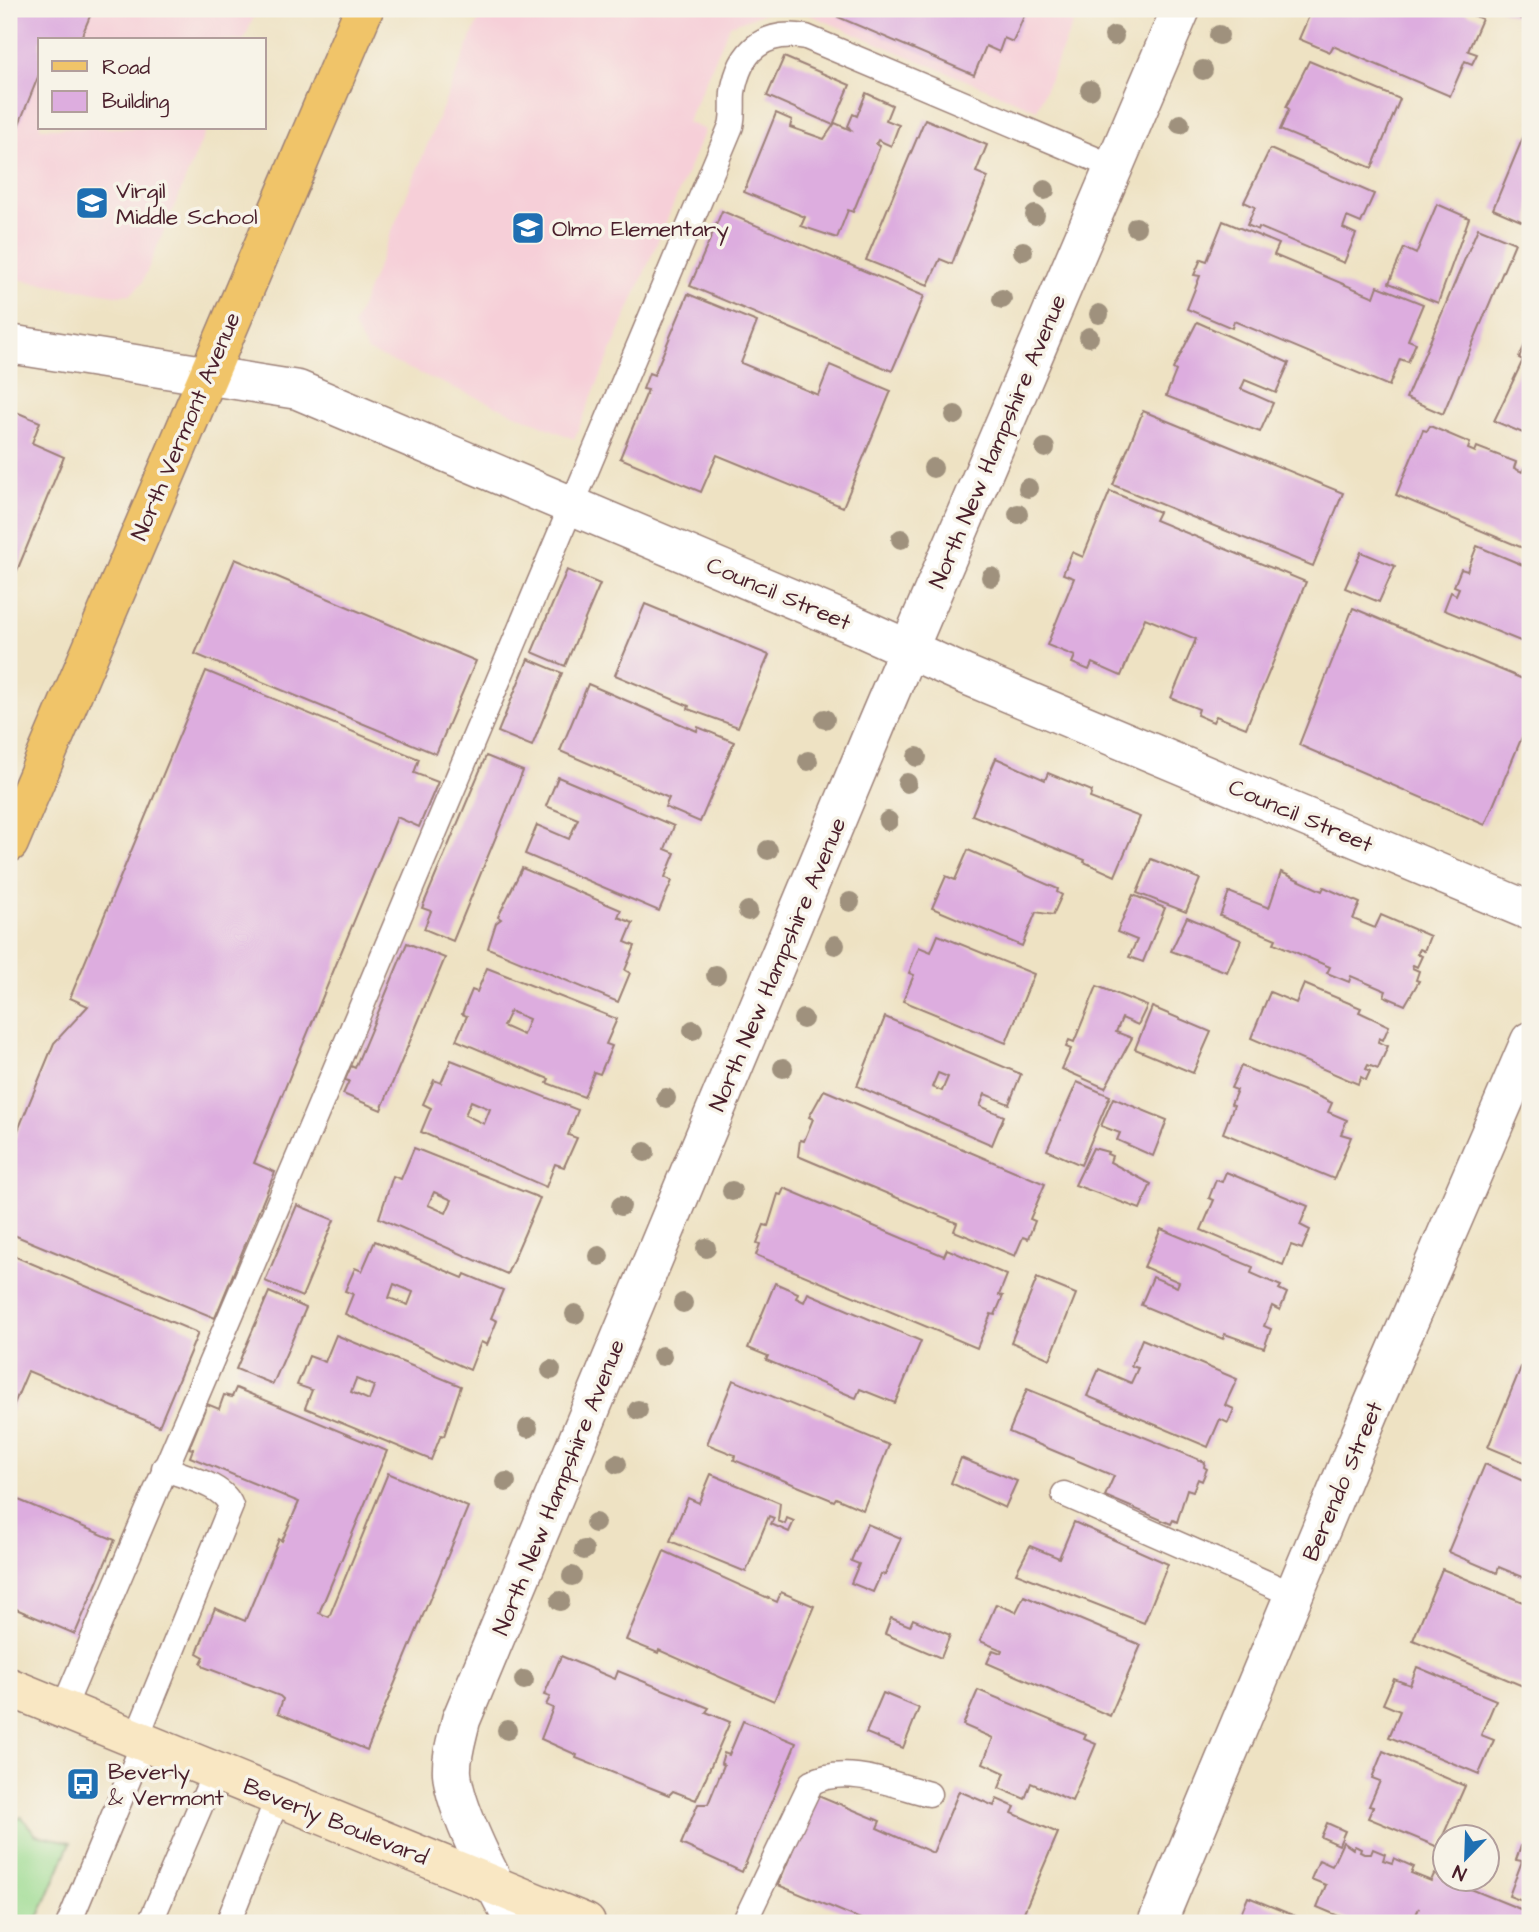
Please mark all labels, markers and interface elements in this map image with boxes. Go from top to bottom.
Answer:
legend [38,38,266,130]
text: Road [102,53,150,82]
text: Building [102,87,170,118]
place label: Virgil Middle School [116,175,258,233]
school or university icon: Virgil Middle School [73,184,111,222]
school or university icon: Olmo Elementary [509,209,547,247]
place label: Olmo Elementary [552,213,729,246]
street label: North New Hampshire Avenue [921,289,1074,593]
street label: North Vermont Avenue [123,307,249,545]
street label: Council Street [701,549,856,639]
street label: Council Street [1223,771,1378,861]
street label: North New Hampshire Avenue [701,812,854,1116]
street label: North New Hampshire Avenue [485,1335,633,1640]
street label: Berendo Street [1295,1396,1391,1566]
place label: Beverly & Vermont [108,1756,225,1814]
bus stop icon: Beverly & Vermont [64,1765,102,1803]
street label: Beverly Boulevard [238,1770,433,1875]
north arrow [1430,1824,1500,1894]
text: N [1449,1857,1471,1887]

